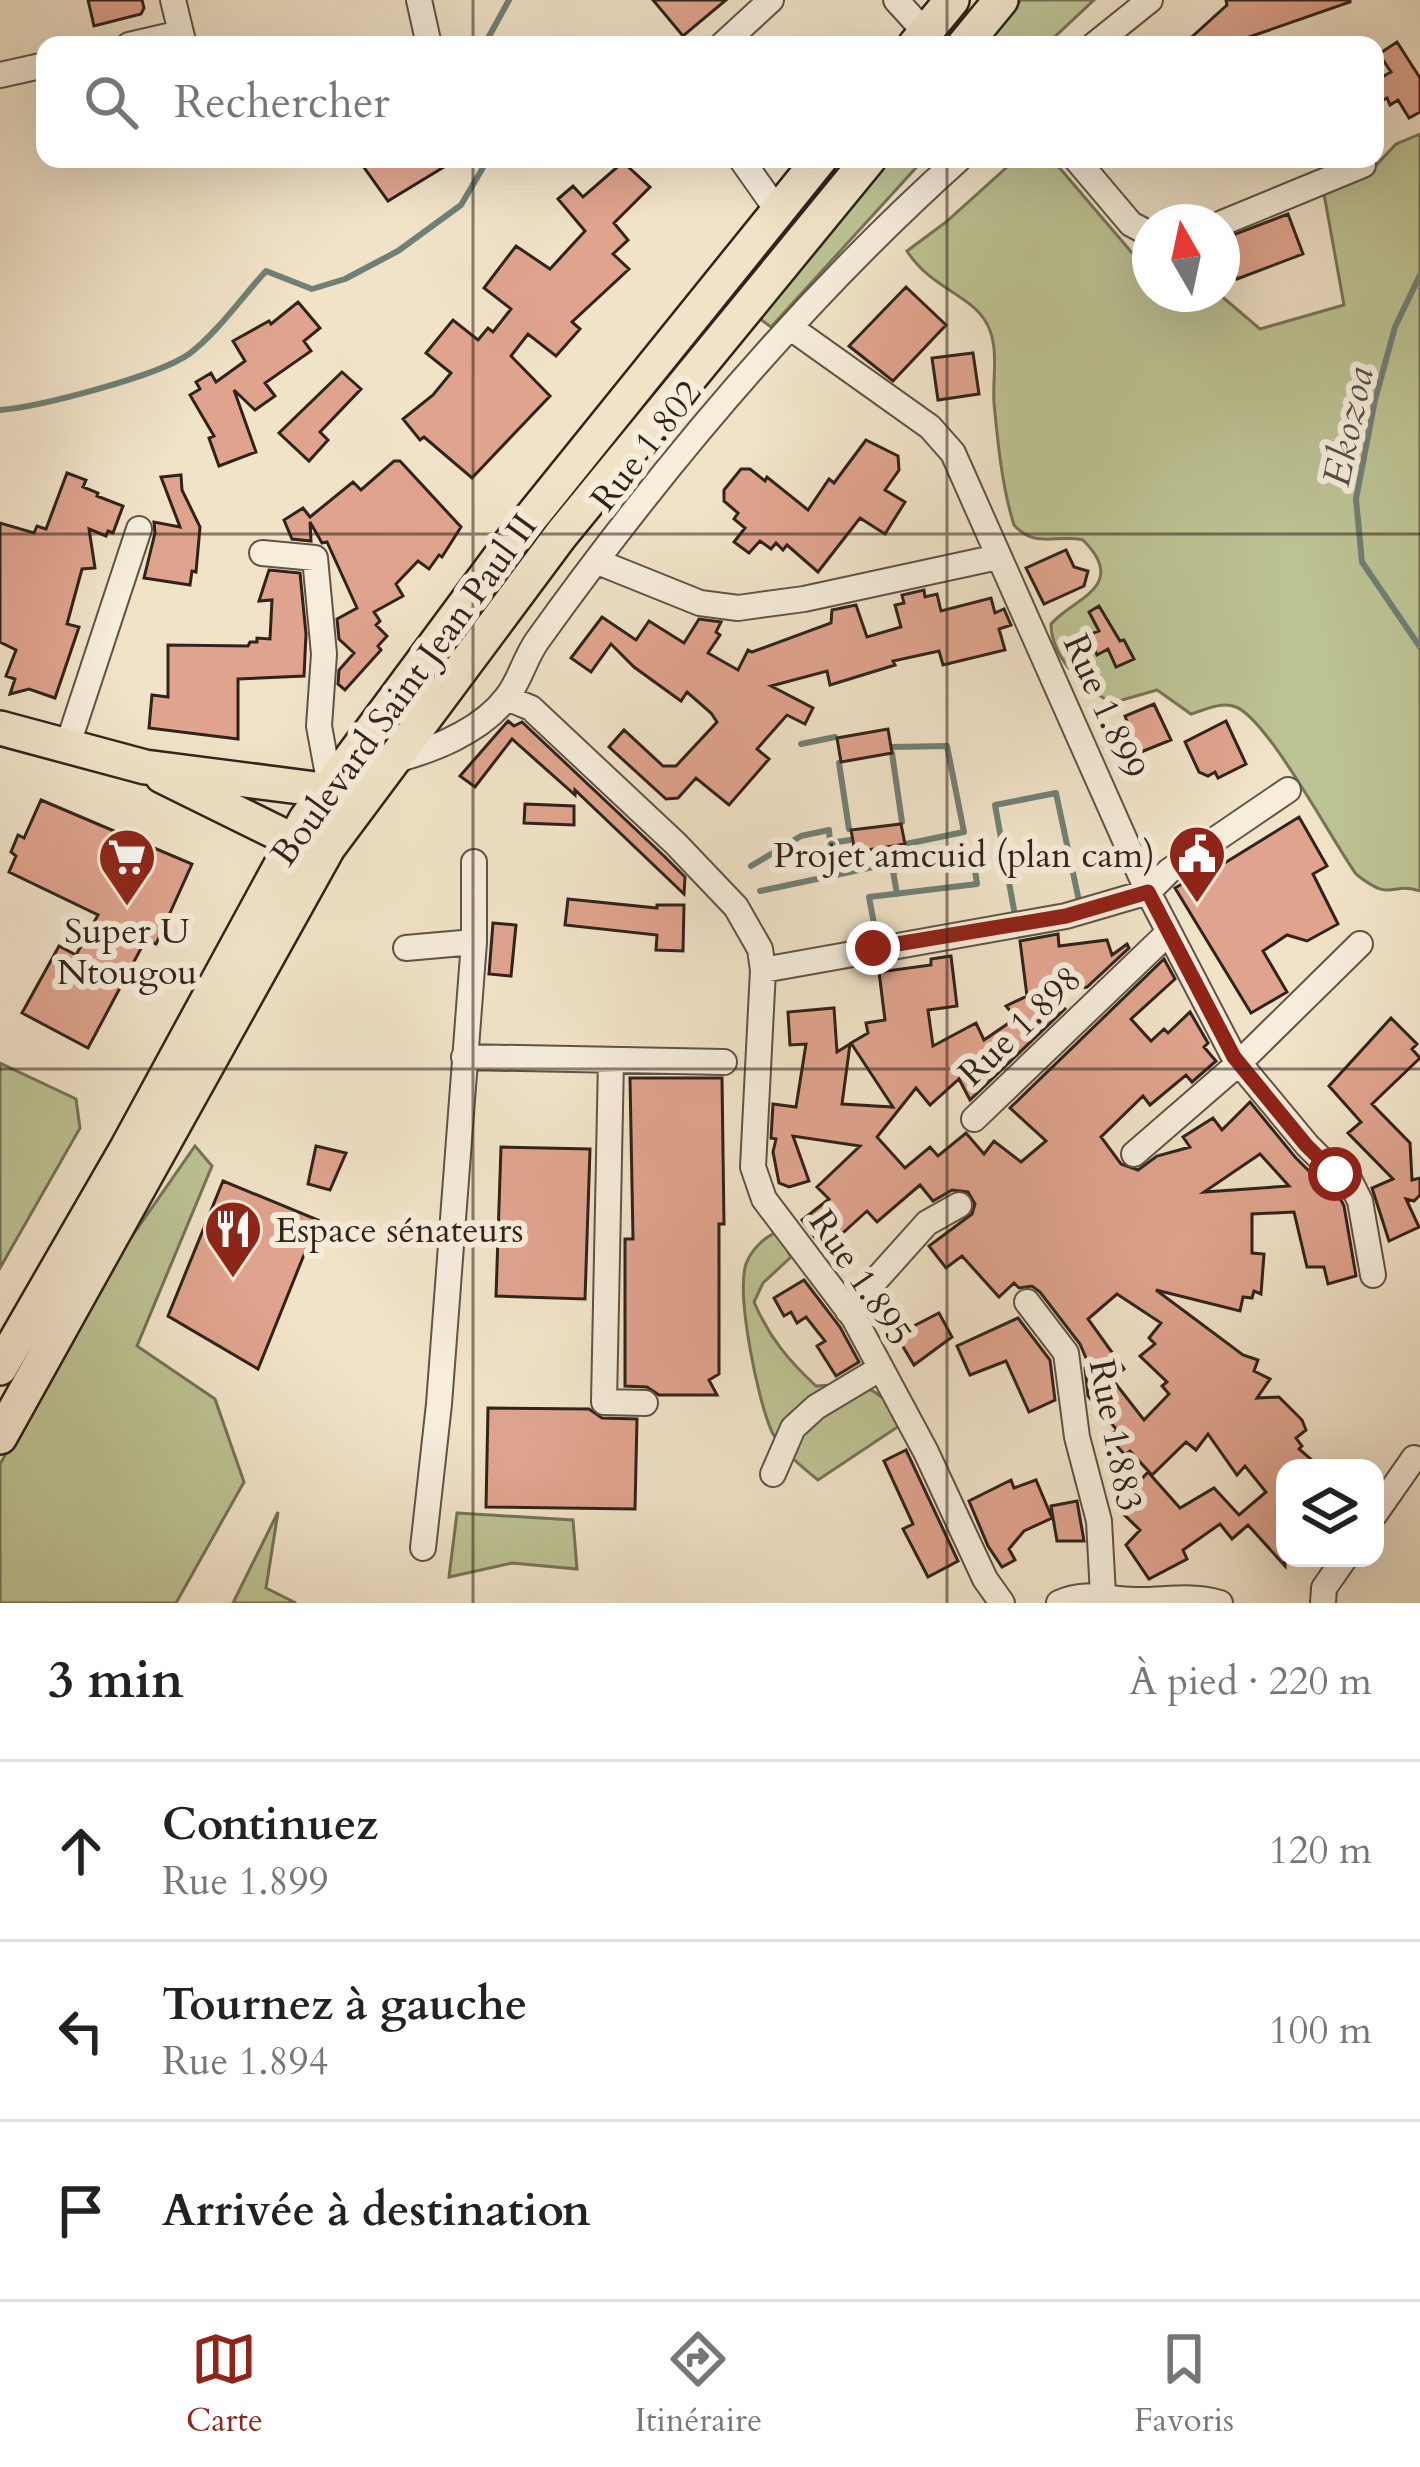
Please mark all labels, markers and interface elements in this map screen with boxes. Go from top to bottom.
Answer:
search box [36,36,1384,168]
icon: search [78,69,144,135]
text: Rechercher [174,72,390,133]
north arrow [1132,204,1240,312]
water label: Ekozoa [1310,362,1387,491]
street label: Rue 1.802 [580,370,713,522]
street label: Boulevard Saint Jean Paul II [260,504,549,876]
street label: Rue 1.899 [1051,626,1158,787]
public building icon: Projet amcuid (plan cam) [1166,823,1228,905]
supermarket icon: Super U Ntougou [96,826,158,908]
place label: Projet amcuid (plan cam) [773,831,1155,880]
place label: Super U Ntougou [57,907,197,997]
route end [846,921,900,975]
street label: Rue 1.898 [948,955,1092,1097]
route start [1308,1147,1362,1201]
restaurant icon: Espace sénateurs [202,1198,264,1280]
street label: Rue 1.895 [797,1200,924,1355]
place label: Espace sénateurs [275,1206,523,1255]
street label: Rue 1.883 [1077,1355,1154,1515]
map controls [1276,1459,1384,1567]
button: layers [1276,1459,1384,1567]
text: 3 min [48,1646,184,1716]
text: À pied · 220 m [1129,1655,1372,1708]
text: Continuez [162,1794,378,1855]
icon: ahead [48,1818,114,1884]
text: 120 m [1269,1824,1372,1877]
text: Rue 1.899 [162,1855,328,1908]
text: Tournez à gauche [162,1974,527,2035]
icon: left [48,1998,114,2064]
text: 100 m [1269,2004,1372,2057]
text: Rue 1.894 [162,2035,328,2088]
icon: arrive [48,2178,114,2244]
text: Arrivée à destination [162,2180,591,2241]
tab: Carte [186,2326,263,2443]
tab: Itinéraire [635,2326,762,2443]
tab: Favoris [1134,2326,1234,2443]

